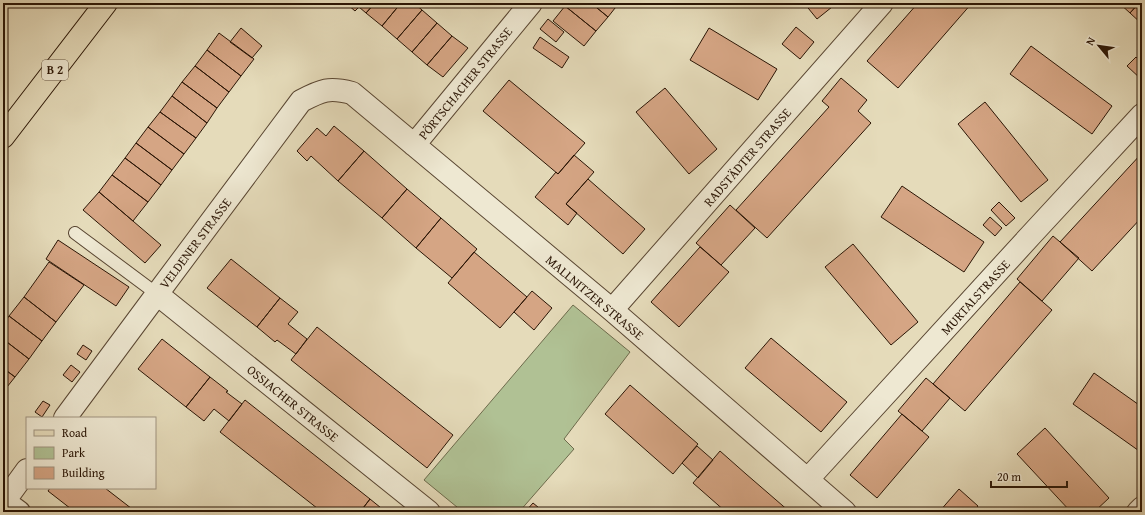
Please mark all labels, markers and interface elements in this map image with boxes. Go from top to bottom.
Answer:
street label: PÖRTSCHACHER STRASSE [414,23,517,144]
north arrow [1079,26,1119,66]
text: N [1081,33,1099,48]
road number: B 2 [42,60,68,80]
street label: RADSTÄDTER STRASSE [699,104,796,211]
street label: VELDENER STRASSE [155,193,236,293]
street label: MALLNITZER STRASSE [541,251,648,344]
street label: MURTALSTRASSE [936,255,1015,339]
street label: OSSIACHER STRASSE [243,360,343,447]
legend [26,417,156,489]
text: Road [62,424,88,441]
text: Park [62,444,86,461]
scale bar [991,463,1067,489]
text: Building [62,464,105,481]
text: 20 m [997,468,1021,485]

